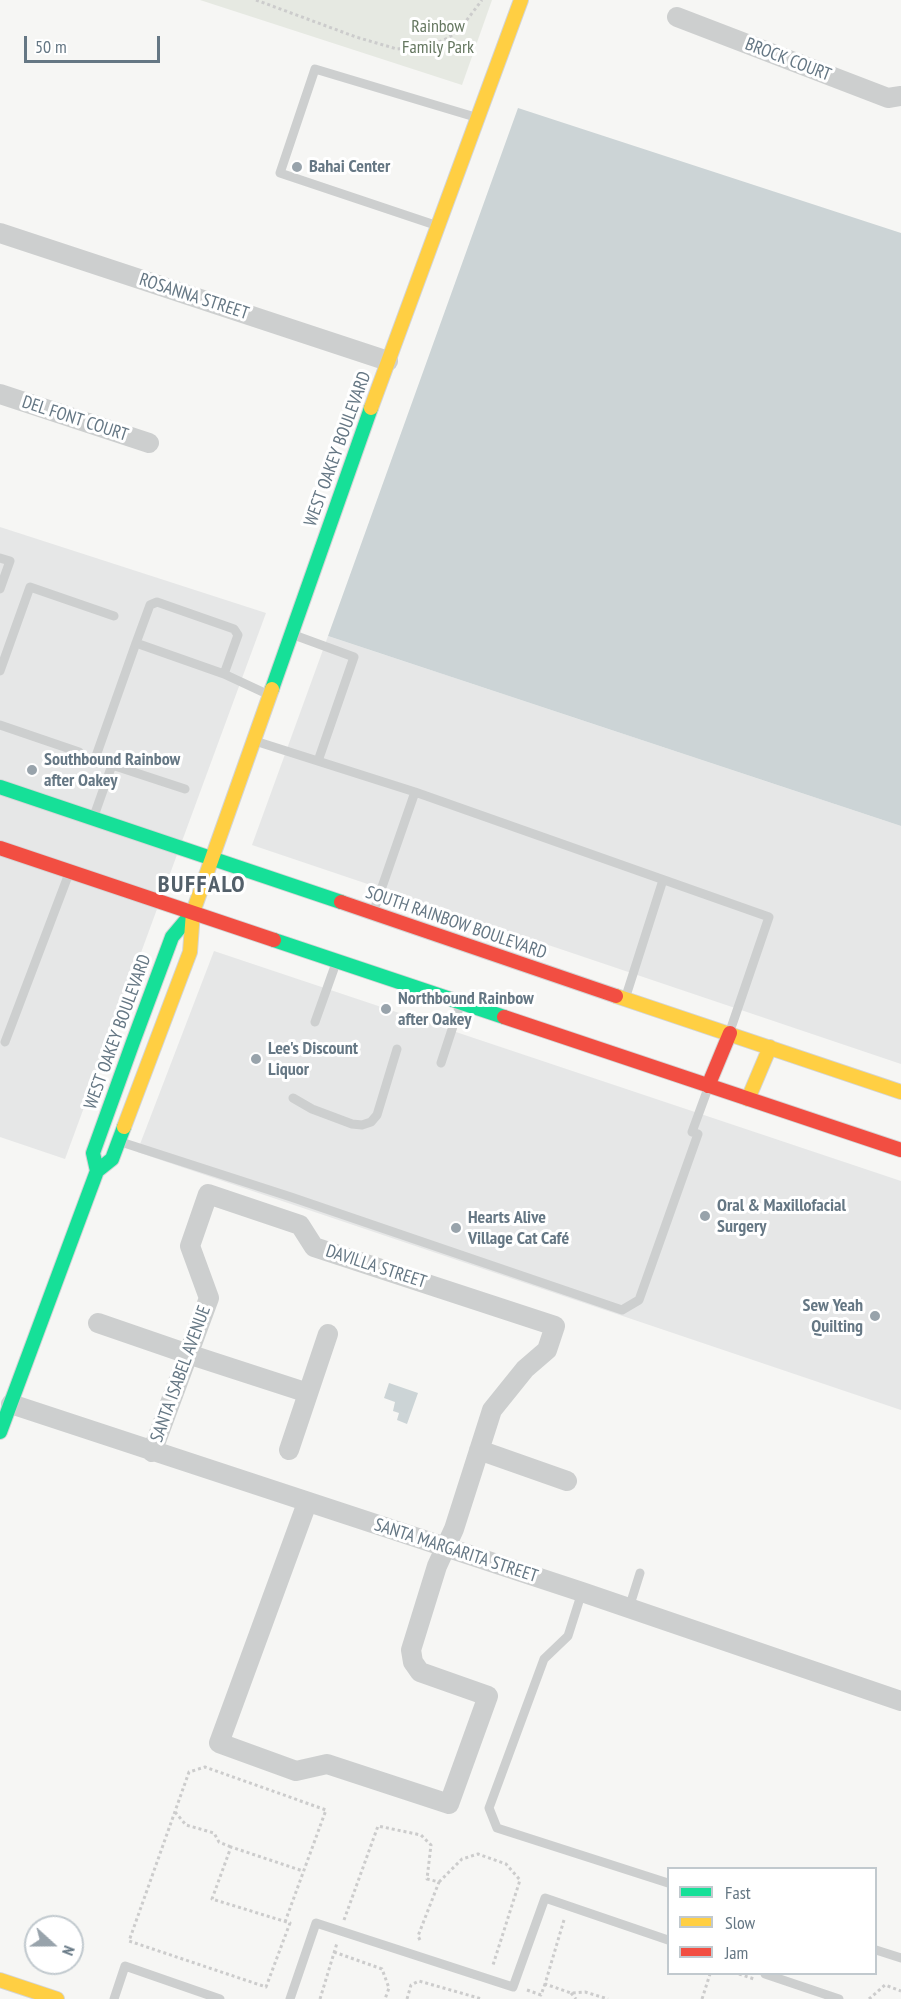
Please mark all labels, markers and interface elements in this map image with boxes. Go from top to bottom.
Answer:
park label: Rainbow Family Park [402,16,474,58]
scale bar [27,24,164,62]
street label: BROCK COURT [742,34,834,86]
text: 50 m [35,35,67,58]
place label: Bahai Center [309,156,390,178]
marker: Bahai Center [290,160,304,174]
street label: ROSANNA STREET [137,269,251,325]
street label: WEST OAKEY BOULEVARD [300,369,376,529]
street label: DEL FONT COURT [19,392,131,446]
place label: Southbound Rainbow after Oakey [44,749,180,792]
marker: Southbound Rainbow after Oakey [25,763,39,777]
district label: BUFFALO [158,871,246,899]
street label: SOUTH RAINBOW BOULEVARD [363,882,549,964]
street label: WEST OAKEY BOULEVARD [80,952,156,1112]
place label: Northbound Rainbow after Oakey [398,988,534,1030]
marker: Northbound Rainbow after Oakey [379,1002,393,1016]
place label: Lee's Discount Liquor [268,1038,358,1080]
marker: Lee's Discount Liquor [249,1052,263,1066]
place label: Oral & Maxillofacial Surgery [717,1195,846,1238]
place label: Hearts Alive Village Cat Café [468,1207,569,1250]
marker: Oral & Maxillofacial Surgery [698,1209,712,1223]
marker: Hearts Alive Village Cat Café [449,1221,463,1235]
street label: DAVILLA STREET [323,1241,429,1293]
place label: Sew Yeah Quilting [802,1295,863,1338]
street label: SANTA ISABEL AVENUE [146,1303,216,1445]
marker: Sew Yeah Quilting [868,1309,882,1323]
street label: SANTA MARGARITA STREET [371,1514,541,1588]
legend [667,1867,877,1975]
text: Fast [725,1881,751,1904]
text: Slow [725,1911,755,1934]
north arrow [24,1915,84,1975]
text: Jam [725,1941,748,1964]
text: N [58,1943,80,1958]

